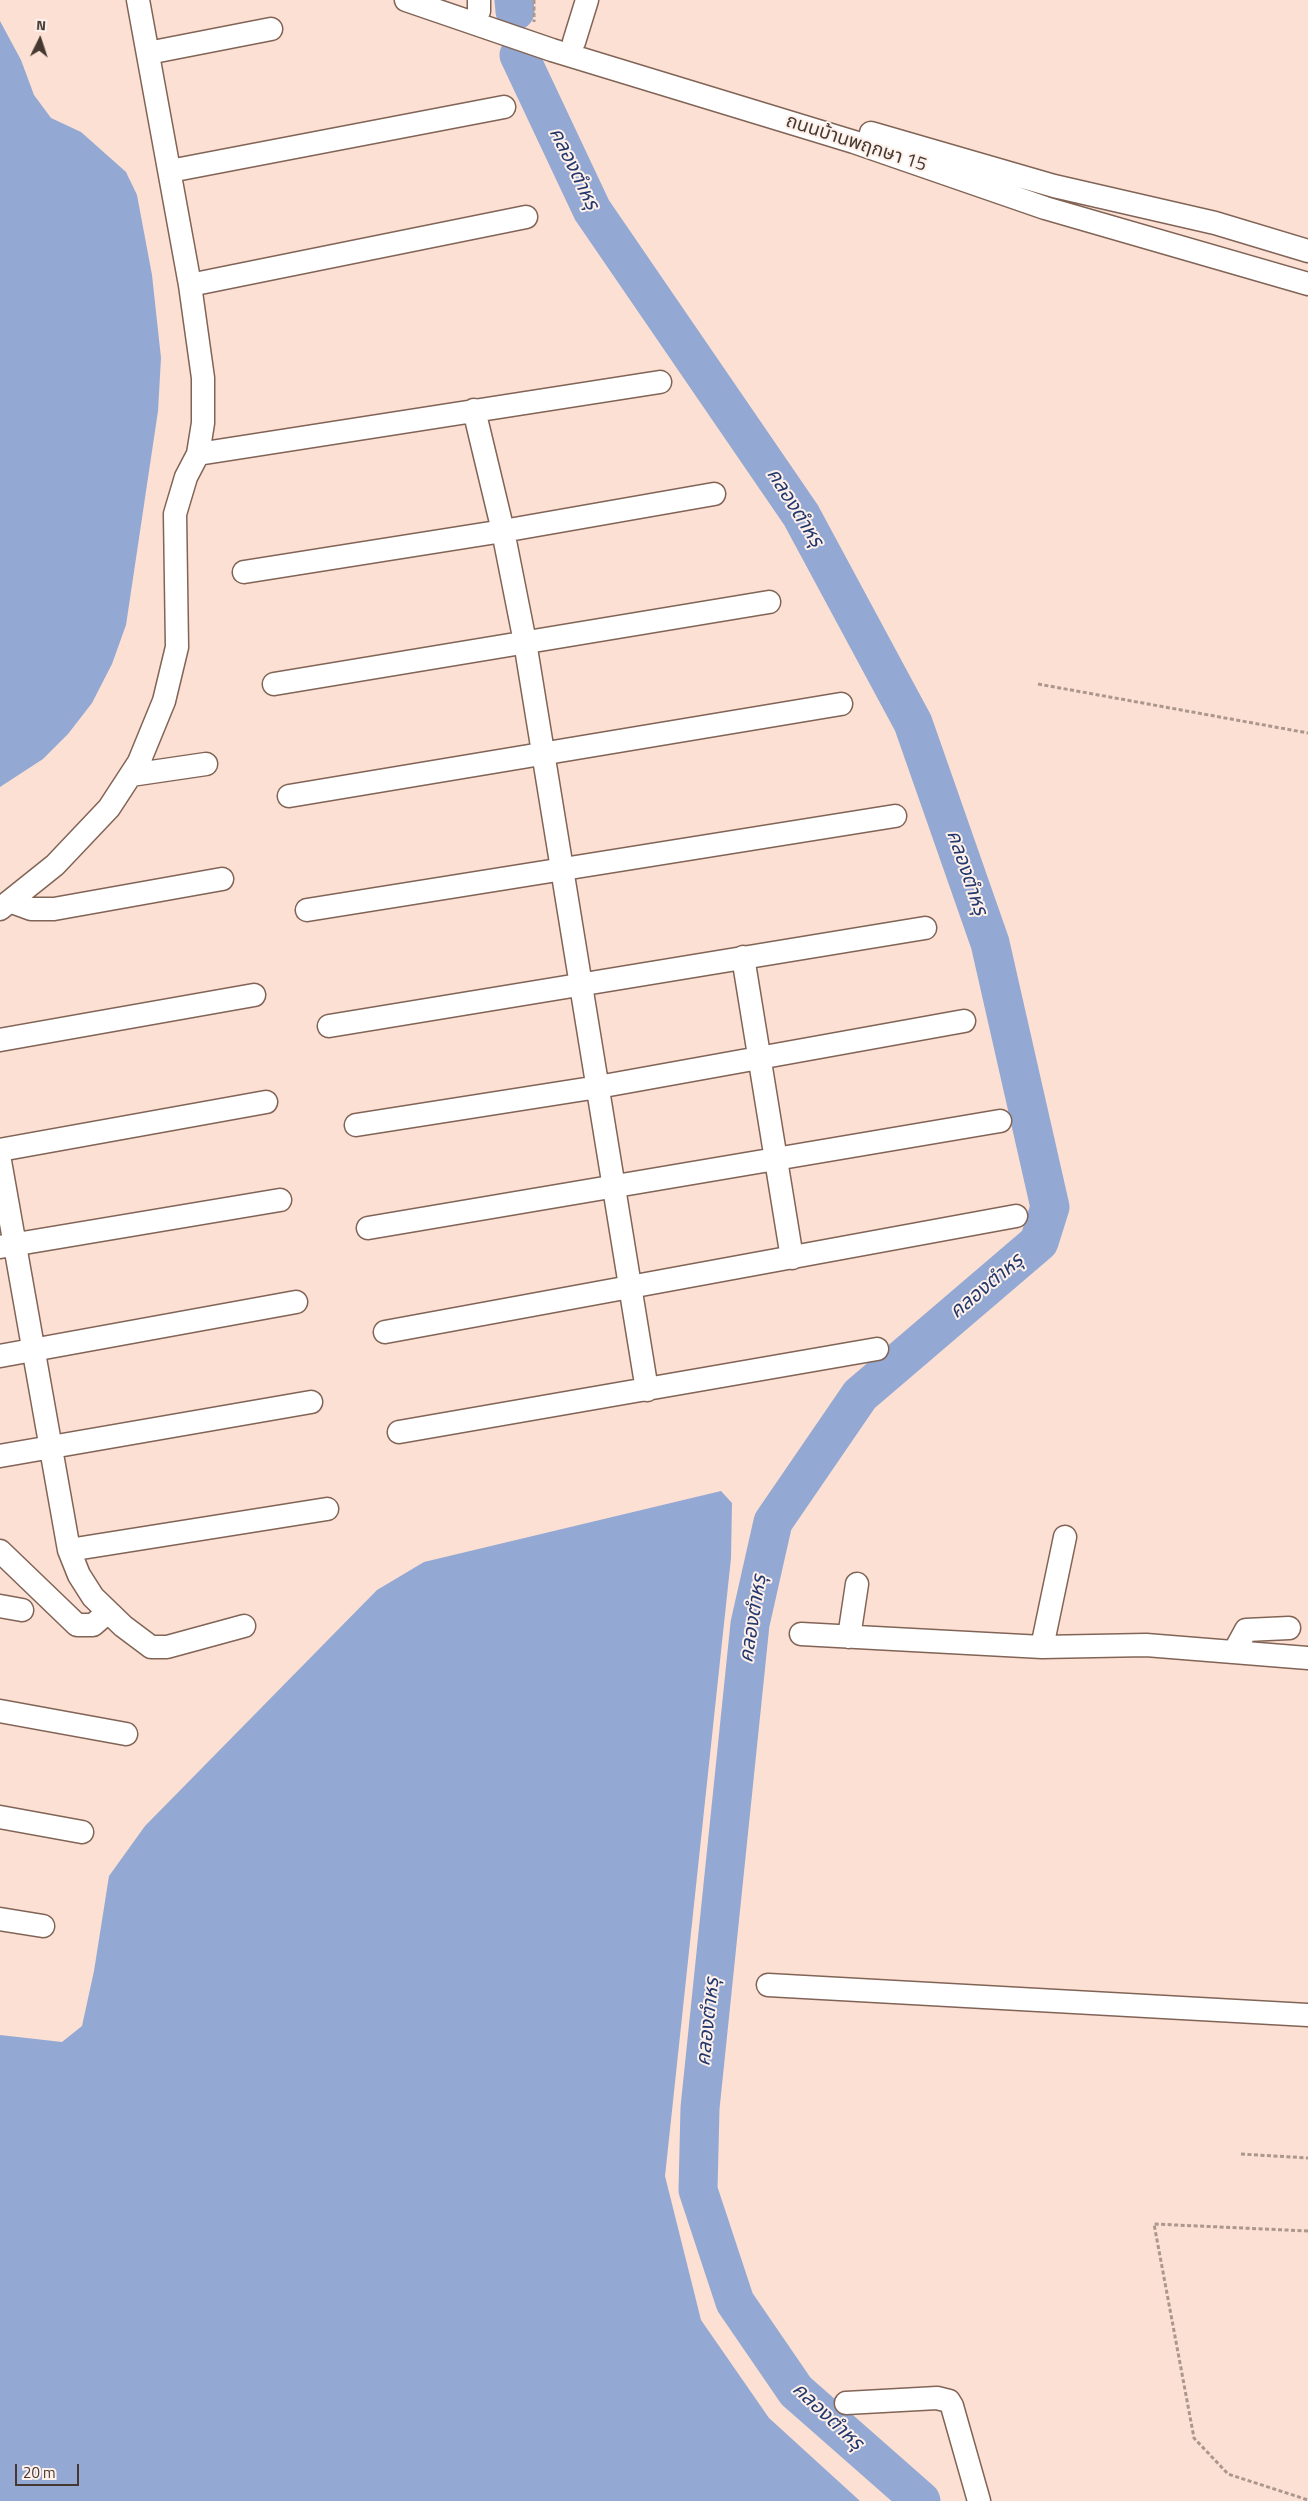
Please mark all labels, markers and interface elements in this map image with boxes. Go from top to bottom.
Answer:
text: N [36,14,47,35]
north arrow [15,15,65,65]
street label: ถนนบ้านพฤกษา 15 [783,110,929,178]
water label: คลองตำหรุ [543,124,603,214]
water label: คลองตำหรุ [760,464,828,552]
water label: คลองตำหรุ [940,827,992,919]
water label: คลองตำหรุ [945,1249,1029,1325]
water label: คลองตำหรุ [735,1574,773,1664]
water label: คลองตำหรุ [692,1977,726,2067]
water label: คลองตำหรุ [787,2378,867,2456]
scale bar [18,2454,81,2486]
text: 20 m [23,2461,56,2484]

